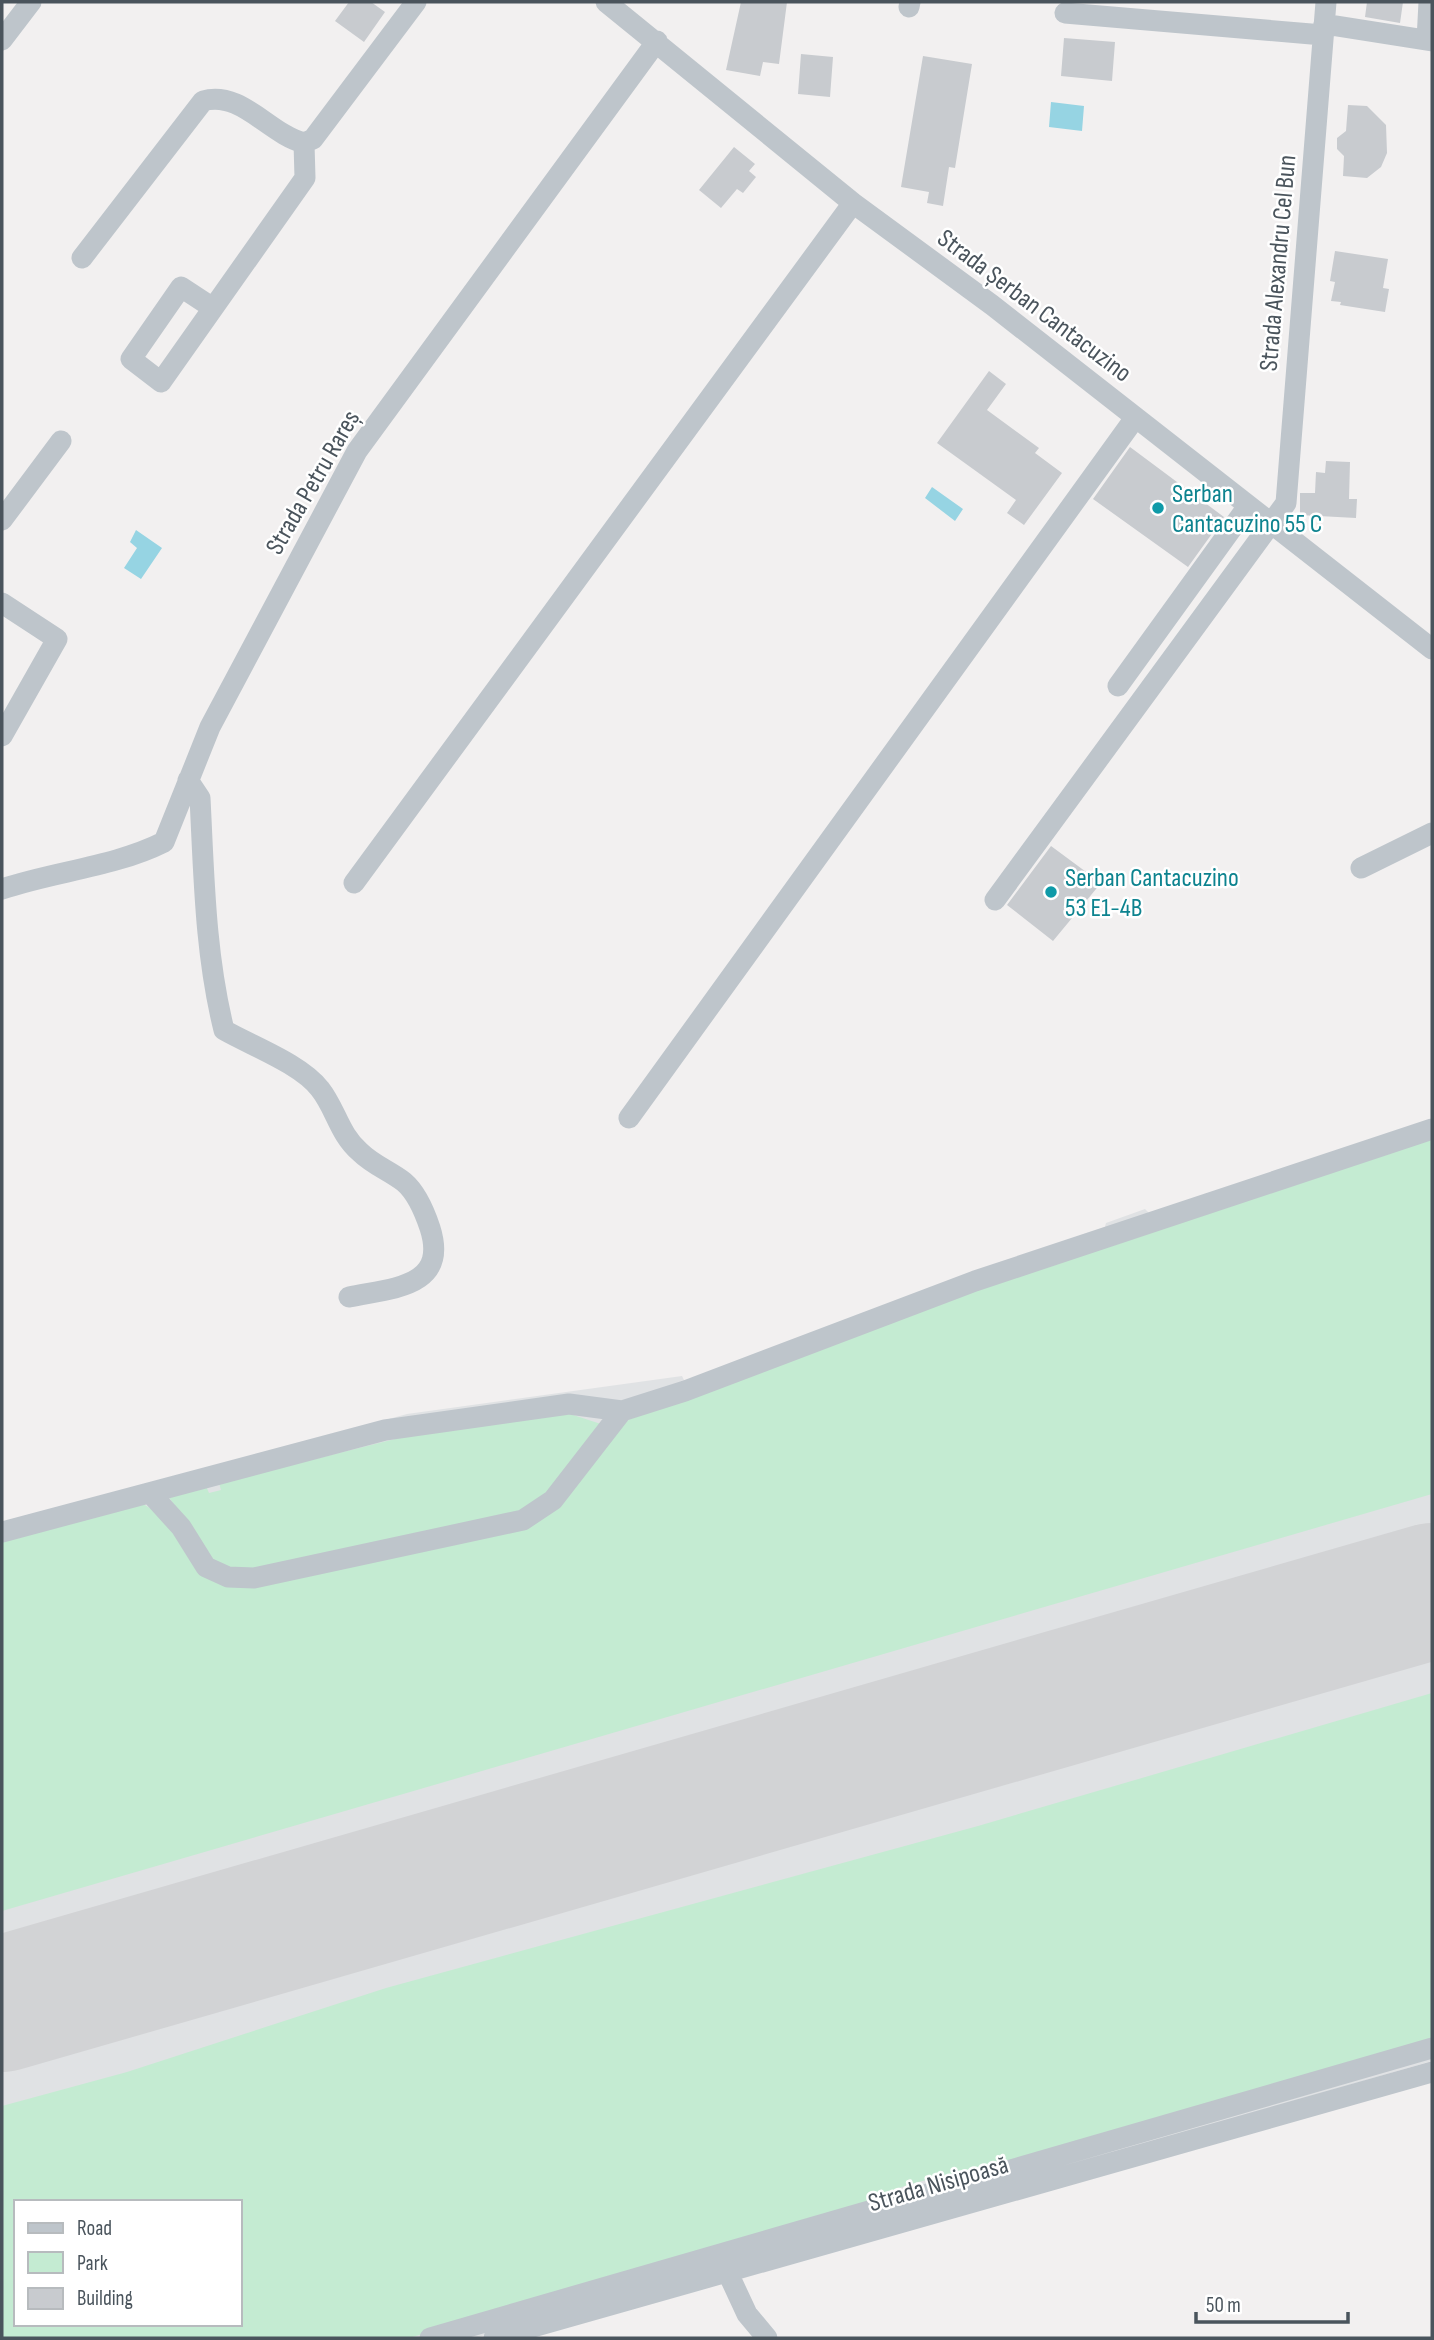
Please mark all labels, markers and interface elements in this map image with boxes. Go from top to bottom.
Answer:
street label: Strada Alexandru Cel Bun [1254,154,1303,373]
street label: Strada Șerban Cantacuzino [931,223,1137,389]
street label: Strada Petru Rareș [260,405,367,560]
place label: Serban Cantacuzino 55 C [1172,479,1322,540]
marker: Serban Cantacuzino 55 C [1150,500,1166,516]
place label: Serban Cantacuzino 53 E1-4B [1065,863,1239,924]
marker: Serban Cantacuzino 53 E1-4B [1043,884,1059,900]
street label: Strada Nisipoasă [865,2150,1012,2219]
legend [14,2200,242,2326]
text: Road [77,2216,112,2241]
text: Park [77,2251,108,2276]
scale bar [1196,2280,1348,2324]
text: Building [77,2286,133,2311]
text: 50 m [1206,2293,1241,2318]

